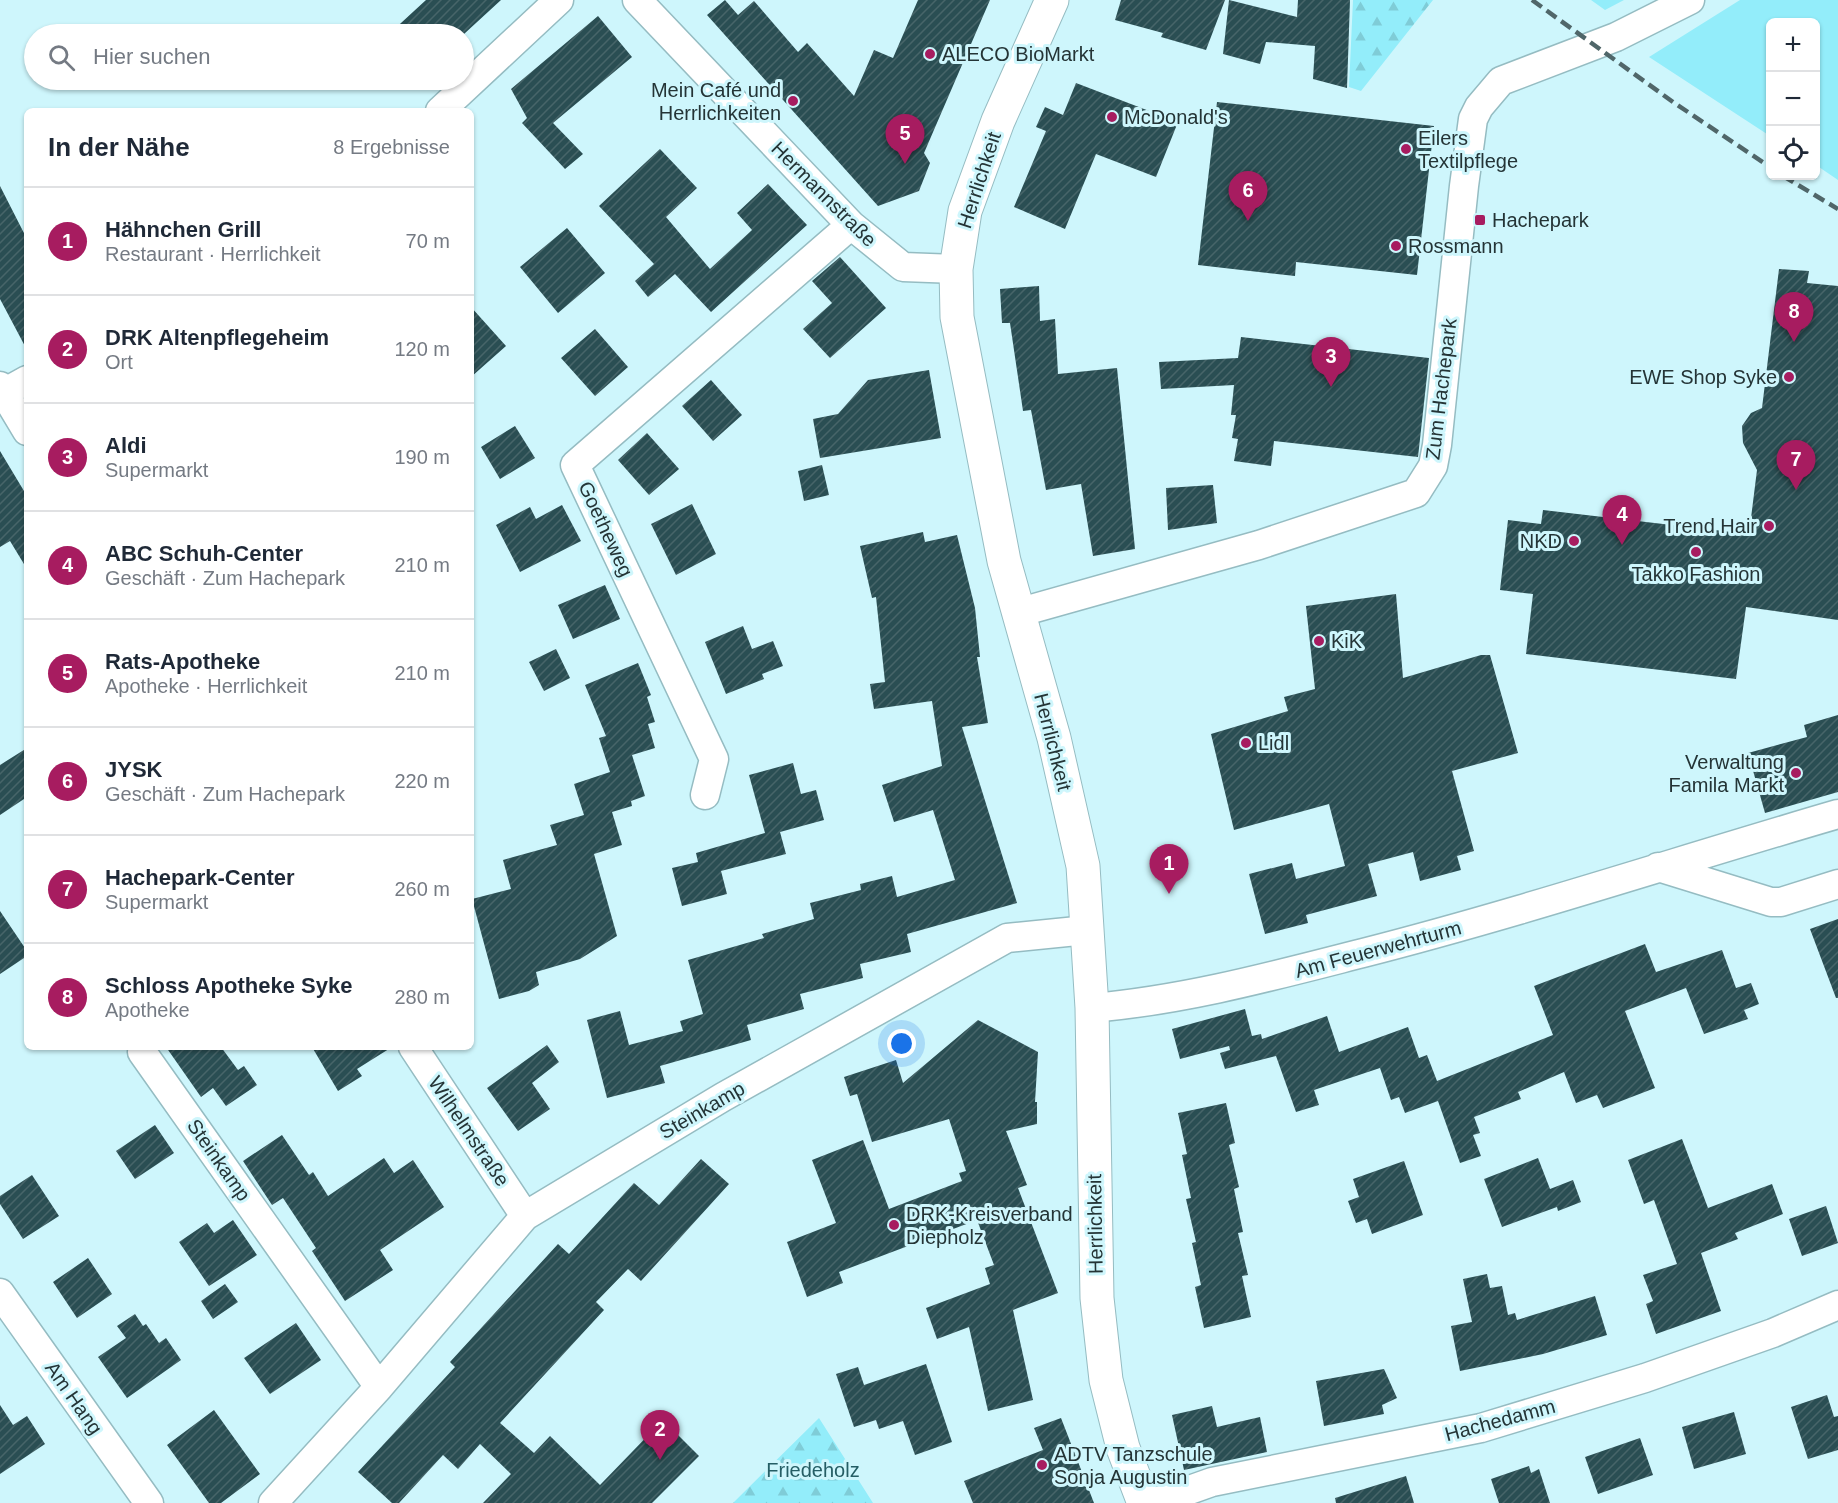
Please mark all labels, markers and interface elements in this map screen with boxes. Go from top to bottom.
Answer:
map controls [1766,18,1820,180]
button: + [1766,18,1820,72]
search box [24,24,474,90]
icon: search [45,41,78,74]
place label: ALECO BioMarkt [942,43,1095,65]
text: Hier suchen [93,44,210,69]
marker: ALECO BioMarkt [923,47,937,61]
button: − [1766,72,1820,126]
place label: Mein Café und Herrlichkeiten [651,79,781,124]
marker: Mein Café und Herrlichkeiten [786,94,800,108]
place label: McDonald's [1124,106,1228,128]
marker: McDonald's [1105,110,1119,124]
pin: 5 [886,114,924,164]
button: locate [1766,126,1820,180]
place label: Eilers Textilpflege [1418,127,1518,172]
street label: Herrlichkeit [953,129,1005,231]
text: In der Nähe [48,132,190,162]
text: 8 Ergebnisse [333,136,450,158]
street label: Hermannstraße [767,137,881,251]
marker: Eilers Textilpflege [1399,142,1413,156]
pin: 6 [1228,172,1268,221]
place label: Hachepark [1492,209,1590,231]
marker: Hachepark [1473,213,1487,227]
text: Hähnchen Grill [105,217,261,242]
text: 1 [62,230,73,252]
text: 70 m [406,230,450,252]
place label: Rossmann [1408,235,1504,257]
marker: Rossmann [1389,239,1403,253]
text: Restaurant · Herrlichkeit [105,243,321,265]
pin: 8 [1774,292,1814,342]
street label: Zum Hachepark [1421,316,1461,461]
text: DRK Altenpflegeheim [105,325,329,350]
text: 2 [62,338,73,360]
text: 120 m [394,338,450,360]
pin: 3 [1312,338,1350,387]
text: Ort [105,351,133,373]
place label: EWE Shop Syke [1629,366,1777,388]
marker: EWE Shop Syke [1782,370,1796,384]
text: Aldi [105,433,147,458]
pin: 7 [1776,440,1816,490]
text: 3 [62,446,73,468]
text: 190 m [394,446,450,468]
text: Supermarkt [105,459,208,481]
street label: Goetheweg [574,478,638,580]
pin: 4 [1602,496,1642,545]
place label: Trend Hair [1663,515,1757,537]
marker: Trend Hair [1762,519,1776,533]
place label: NKD [1520,530,1562,552]
marker: NKD [1567,534,1581,548]
text: ABC Schuh-Center [105,541,303,566]
marker: Takko Fashion [1689,545,1703,559]
text: 4 [62,554,73,576]
text: 210 m [394,554,450,576]
place label: Takko Fashion [1632,563,1760,585]
text: Geschäft · Zum Hachepark [105,567,345,589]
place label: KiK [1331,630,1363,652]
marker: KiK [1312,634,1326,648]
text: Rats-Apotheke [105,649,260,674]
text: 5 [62,662,73,684]
text: 210 m [394,662,450,684]
text: Apotheke · Herrlichkeit [105,675,307,697]
street label: Herrlichkeit [1030,691,1076,794]
place label: Lidl [1258,732,1289,754]
marker: Lidl [1239,736,1253,750]
place label: Verwaltung Famila Markt [1668,751,1784,796]
text: JYSK [105,757,162,782]
marker: Verwaltung Famila Markt [1789,766,1803,780]
text: 6 [62,770,73,792]
text: 220 m [394,770,450,792]
text: Geschäft · Zum Hachepark [105,783,345,805]
pin: 1 [1150,844,1188,894]
text: Hachepark-Center [105,865,295,890]
text: 7 [62,878,73,900]
text: 260 m [394,878,450,900]
text: Supermarkt [105,891,208,913]
street label: Am Feuerwehrturm [1292,916,1464,982]
text: Schloss Apotheke Syke [105,973,352,998]
text: 8 [62,986,73,1008]
text: 280 m [394,986,450,1008]
text: Apotheke [105,999,190,1021]
your location [887,1029,916,1058]
street label: Wilhelmstraße [424,1072,514,1190]
street label: Steinkamp [656,1077,748,1143]
street label: Steinkamp [183,1115,255,1205]
street label: Herrlichkeit [1083,1173,1107,1274]
place label: DRK-Kreisverband Diepholz [906,1203,1073,1248]
marker: DRK-Kreisverband Diepholz [887,1218,901,1232]
street label: Am Hang [41,1358,107,1438]
street label: Hachedamm [1442,1395,1558,1445]
pin: 2 [640,1410,680,1460]
place label: ADTV Tanzschule Sonja Augustin [1054,1443,1213,1488]
marker: ADTV Tanzschule Sonja Augustin [1035,1458,1049,1472]
park label: Friedeholz [766,1459,860,1481]

